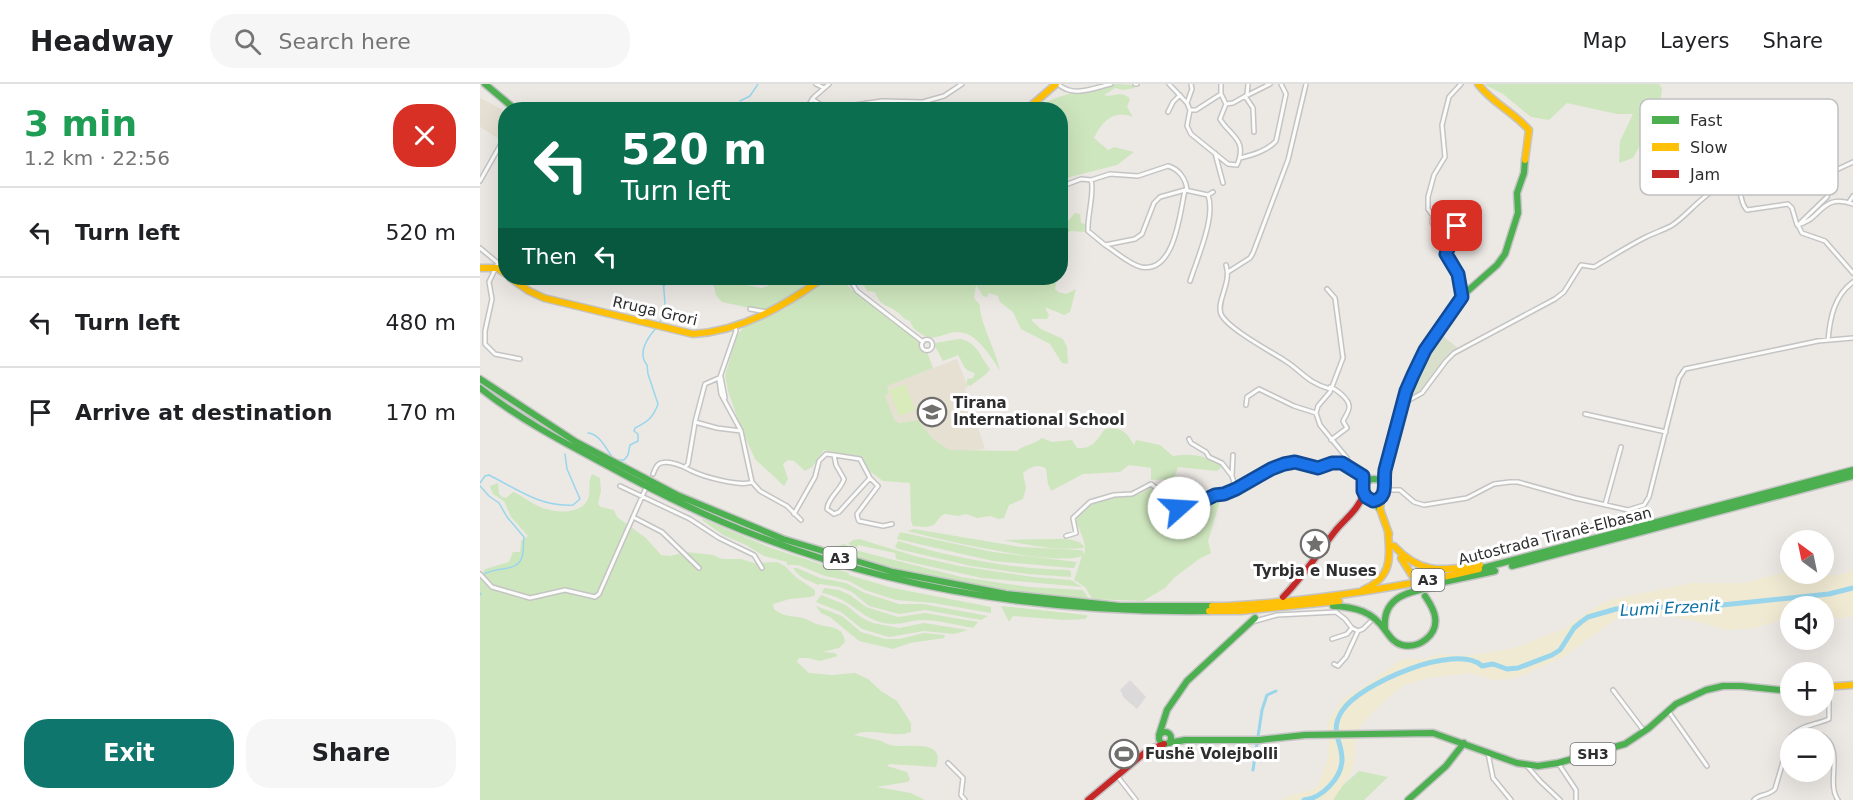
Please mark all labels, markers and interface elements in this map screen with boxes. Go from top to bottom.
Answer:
search box [210,14,630,68]
text: Headway [30,25,174,58]
icon: search [231,25,264,58]
text: Search here [279,29,411,54]
text: Map [1583,29,1627,53]
text: Layers [1660,29,1729,53]
text: Share [1762,29,1823,53]
legend [1640,99,1838,195]
text: 3 min [24,103,137,144]
button: close [393,104,456,167]
text: Fast [1690,111,1722,130]
text: 520 m [621,125,767,174]
icon: left [522,126,600,204]
text: Slow [1690,138,1727,157]
text: 1.2 km · 22:56 [24,146,170,170]
text: Jam [1689,165,1720,184]
text: Turn left [621,175,731,206]
pin [1431,200,1482,251]
icon: arrive [1440,209,1473,242]
icon: left [24,216,57,249]
text: Turn left [75,220,180,245]
text: 520 m [386,220,456,245]
icon: left [589,240,622,273]
text: Then [522,244,577,269]
street label: Rruga Grori [611,292,699,330]
icon: left [24,306,57,339]
text: Turn left [75,310,180,335]
text: 480 m [386,310,456,335]
place label: Tirana International School [953,394,1125,429]
icon: arrive [24,396,57,429]
school or university icon: Tirana International School [916,396,948,428]
text: Arrive at destination [75,400,332,425]
text: 170 m [386,400,456,425]
position arrow [1147,476,1211,540]
street label: Autostrada Tiranë-Elbasan [1456,503,1654,569]
place icon: Tyrbja e Nuses [1299,528,1331,560]
north arrow [1780,530,1834,584]
map controls [1780,530,1834,782]
road number: A3 [824,547,856,569]
place label: Tyrbja e Nuses [1253,562,1377,580]
road number: A3 [1412,569,1444,591]
water label: Lumi Erzenit [1620,596,1721,620]
button: sound [1780,596,1834,650]
button: + [1780,662,1834,716]
button: Exit [24,719,234,788]
button: Share [246,719,456,788]
button: − [1780,728,1834,782]
sports icon: Fushë Volejbolli [1108,738,1140,770]
road number: SH3 [1570,743,1616,765]
place label: Fushë Volejbolli [1145,745,1278,763]

